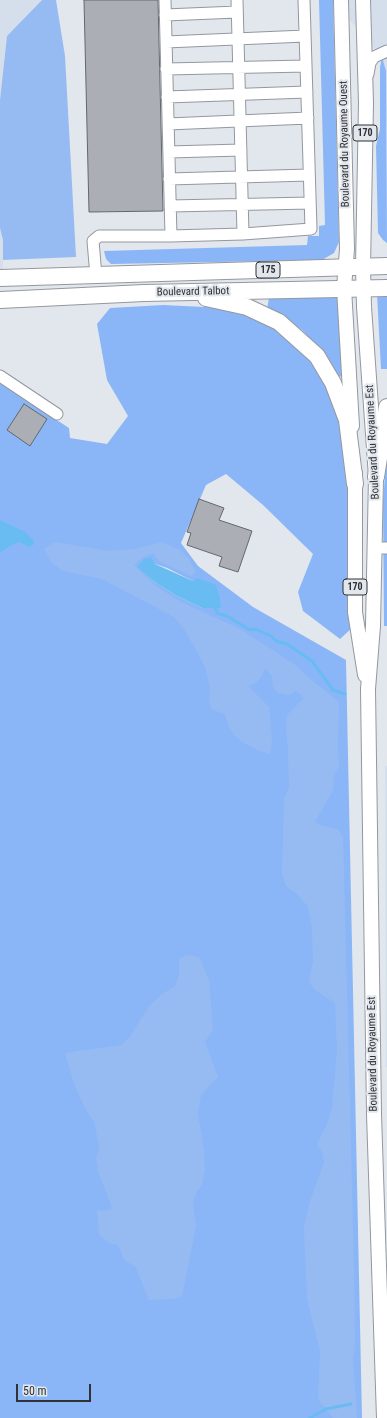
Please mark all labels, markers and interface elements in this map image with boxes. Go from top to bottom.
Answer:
street label: Boulevard du Royaume Ouest [337,81,353,207]
road number: 170 [353,125,377,141]
road number: 175 [256,262,280,278]
street label: Boulevard Talbot [157,285,229,299]
street label: Boulevard du Royaume Est [363,384,383,500]
road number: 170 [343,579,367,595]
street label: Boulevard du Royaume Est [365,996,381,1112]
scale bar [18,1376,93,1402]
text: 50 m [23,1384,47,1398]

